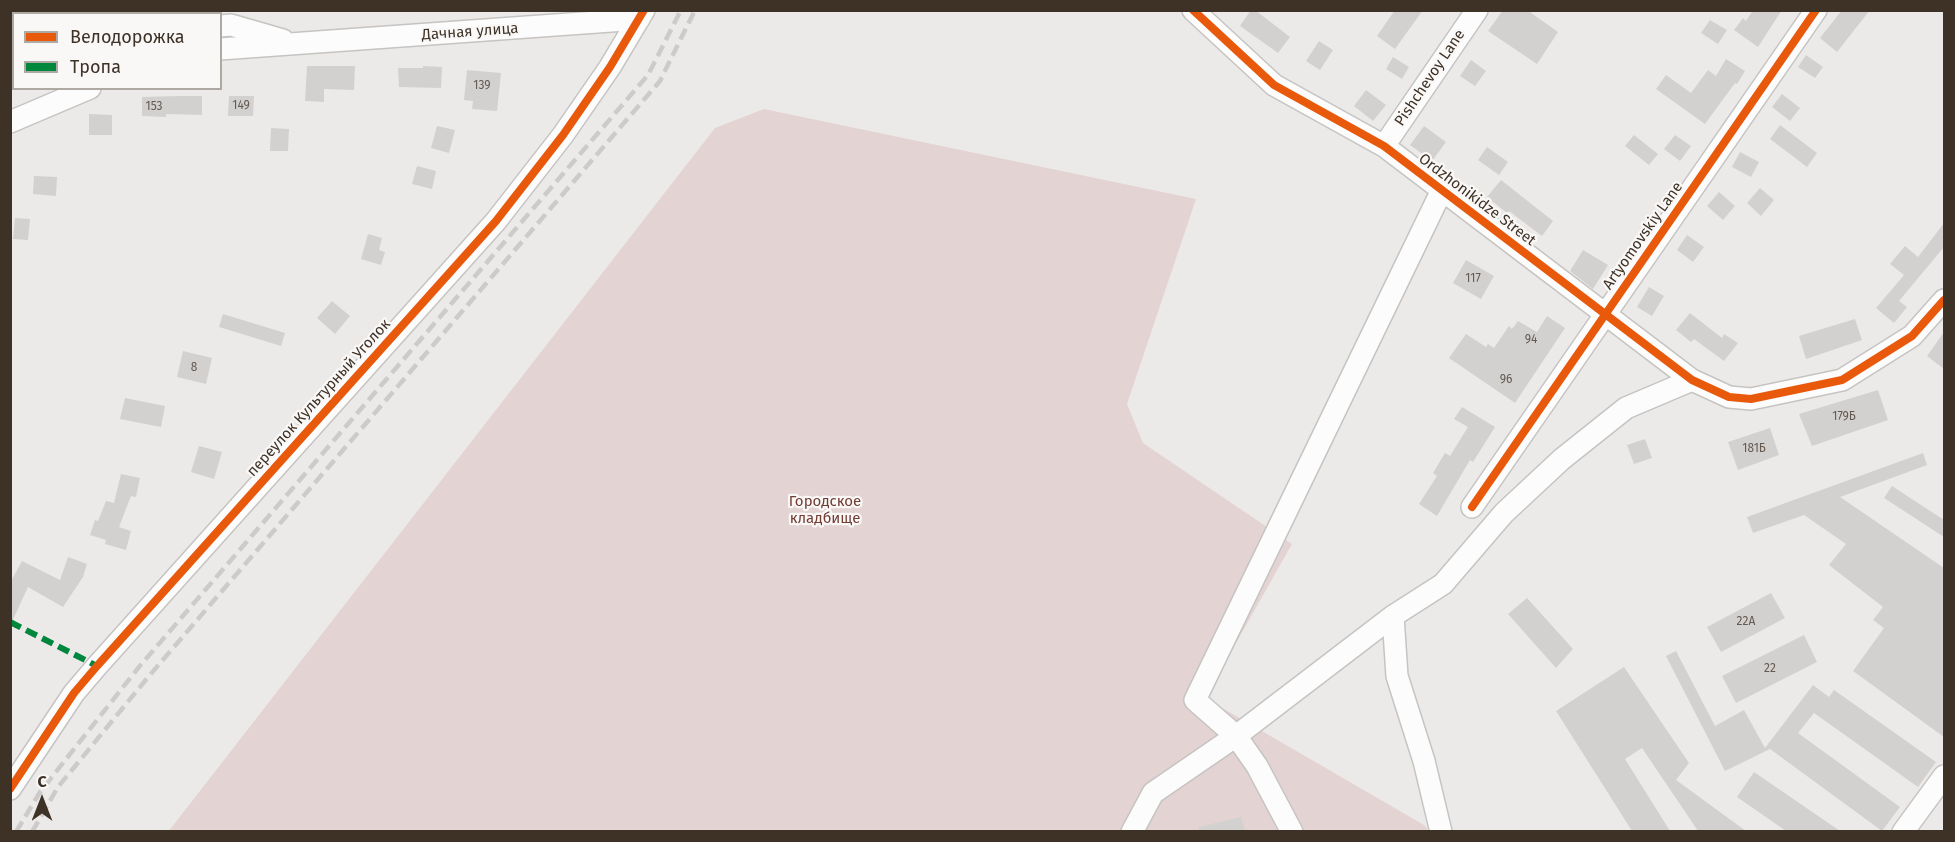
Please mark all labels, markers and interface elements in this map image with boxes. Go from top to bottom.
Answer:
legend [12,12,222,90]
street label: Дачная улица [421,20,519,44]
text: Велодорожка [70,26,185,48]
street label: Pishchevoy Lane [1391,26,1469,130]
text: Тропа [70,56,121,78]
house number: 139 [473,79,491,93]
house number: 149 [232,99,250,113]
house number: 153 [145,100,163,114]
street label: Ordzhonikidze Street [1415,150,1539,250]
street label: Artyomovskiy Lane [1599,179,1687,293]
house number: 117 [1465,272,1481,286]
street label: переулок Культурный Уголок [244,316,394,480]
house number: 94 [1525,333,1537,347]
house number: 8 [191,361,197,375]
house number: 96 [1500,373,1512,387]
house number: 179Б [1832,410,1856,424]
house number: 181Б [1742,442,1766,456]
park label: Городское кладбище [789,493,861,528]
house number: 22А [1737,615,1755,629]
house number: 22 [1764,662,1776,676]
north arrow [12,770,72,830]
text: С [37,772,47,791]

